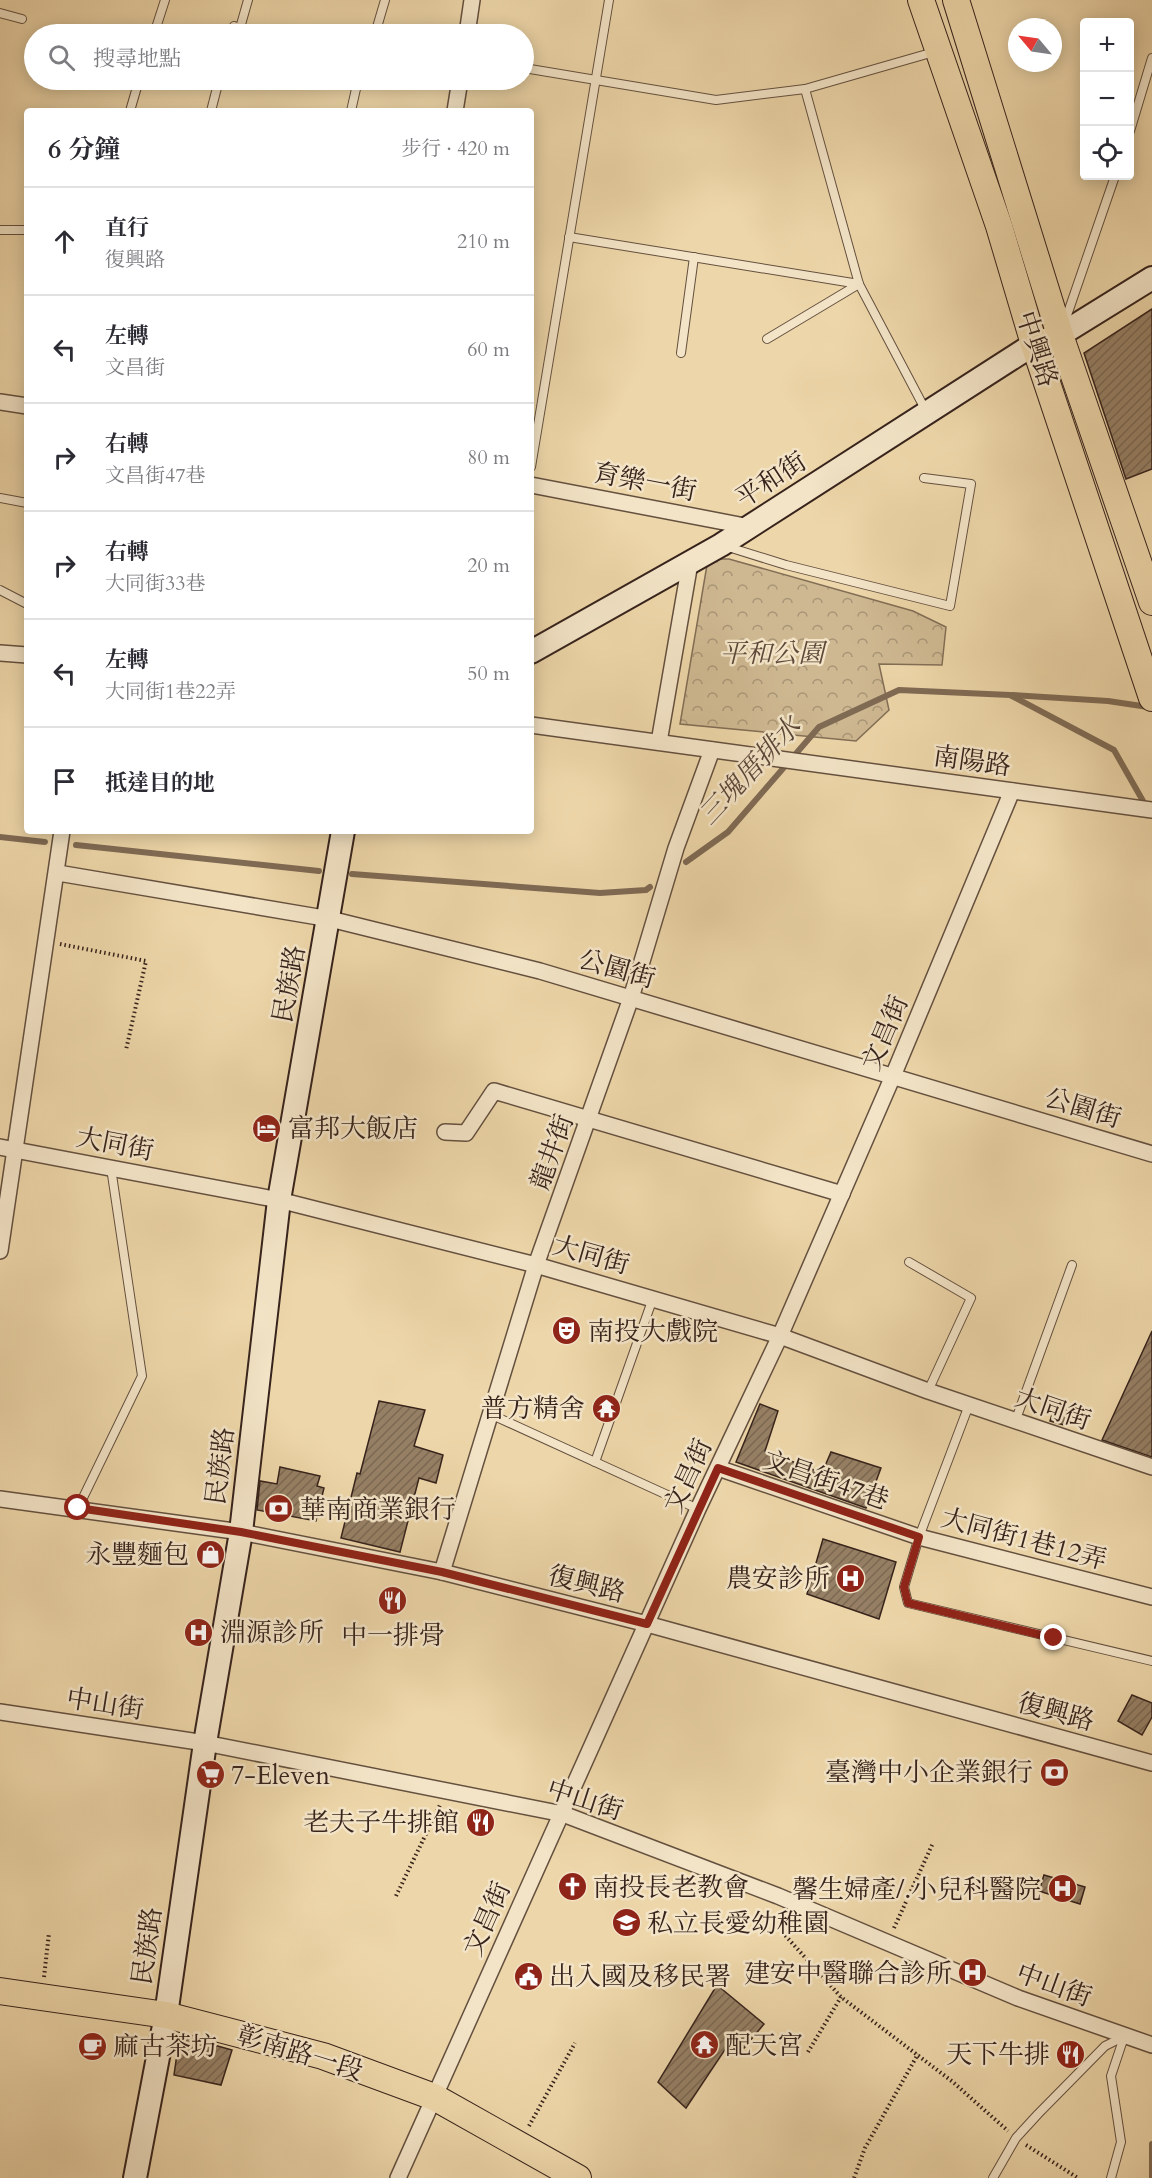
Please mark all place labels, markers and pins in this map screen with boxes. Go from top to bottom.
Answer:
place label: 富邦大飯店 [288,1111,418,1146]
hotel icon: 富邦大飯店 [251,1112,283,1144]
place label: 南投大戲院 [588,1314,718,1349]
theatre icon: 南投大戲院 [551,1315,583,1347]
place label: 普方精舍 [481,1391,585,1426]
temple icon: 普方精舍 [590,1392,622,1424]
place label: 華南商業銀行 [300,1492,456,1527]
bank icon: 華南商業銀行 [263,1493,295,1525]
place label: 永豐麵包 [85,1537,189,1572]
shop icon: 永豐麵包 [194,1538,226,1570]
place label: 農安診所 [726,1561,830,1596]
hospital icon: 農安診所 [835,1562,867,1594]
restaurant icon: 中一排骨 [377,1585,409,1617]
place label: 淵源診所 [220,1615,324,1650]
hospital icon: 淵源診所 [183,1616,215,1648]
place label: 中一排骨 [341,1618,445,1653]
place label: 臺灣中小企業銀行 [825,1755,1033,1790]
bank icon: 臺灣中小企業銀行 [1038,1756,1070,1788]
place label: 7-Eleven [231,1758,330,1793]
supermarket icon: 7-Eleven [194,1759,226,1791]
place label: 老夫子牛排館 [303,1805,459,1840]
restaurant icon: 老夫子牛排館 [464,1806,496,1838]
place label: 南投長老教會 [593,1870,749,1905]
church icon: 南投長老教會 [556,1871,588,1903]
place label: 馨生婦產/.小兒科醫院 [792,1872,1041,1907]
hospital icon: 馨生婦產/.小兒科醫院 [1046,1873,1078,1905]
place label: 私立長愛幼稚園 [647,1906,829,1941]
school or university icon: 私立長愛幼稚園 [610,1907,642,1939]
place label: 建安中醫聯合診所 [744,1956,952,1991]
hospital icon: 建安中醫聯合診所 [957,1957,989,1989]
place label: 出入國及移民署 [549,1959,731,1994]
public building icon: 出入國及移民署 [512,1960,544,1992]
place label: 配天宮 [725,2028,803,2063]
place label: 麻古茶坊 [113,2029,217,2064]
temple icon: 配天宮 [688,2029,720,2061]
cafe icon: 麻古茶坊 [76,2030,108,2062]
place label: 天下牛排 [946,2037,1050,2072]
restaurant icon: 天下牛排 [1055,2038,1087,2070]

